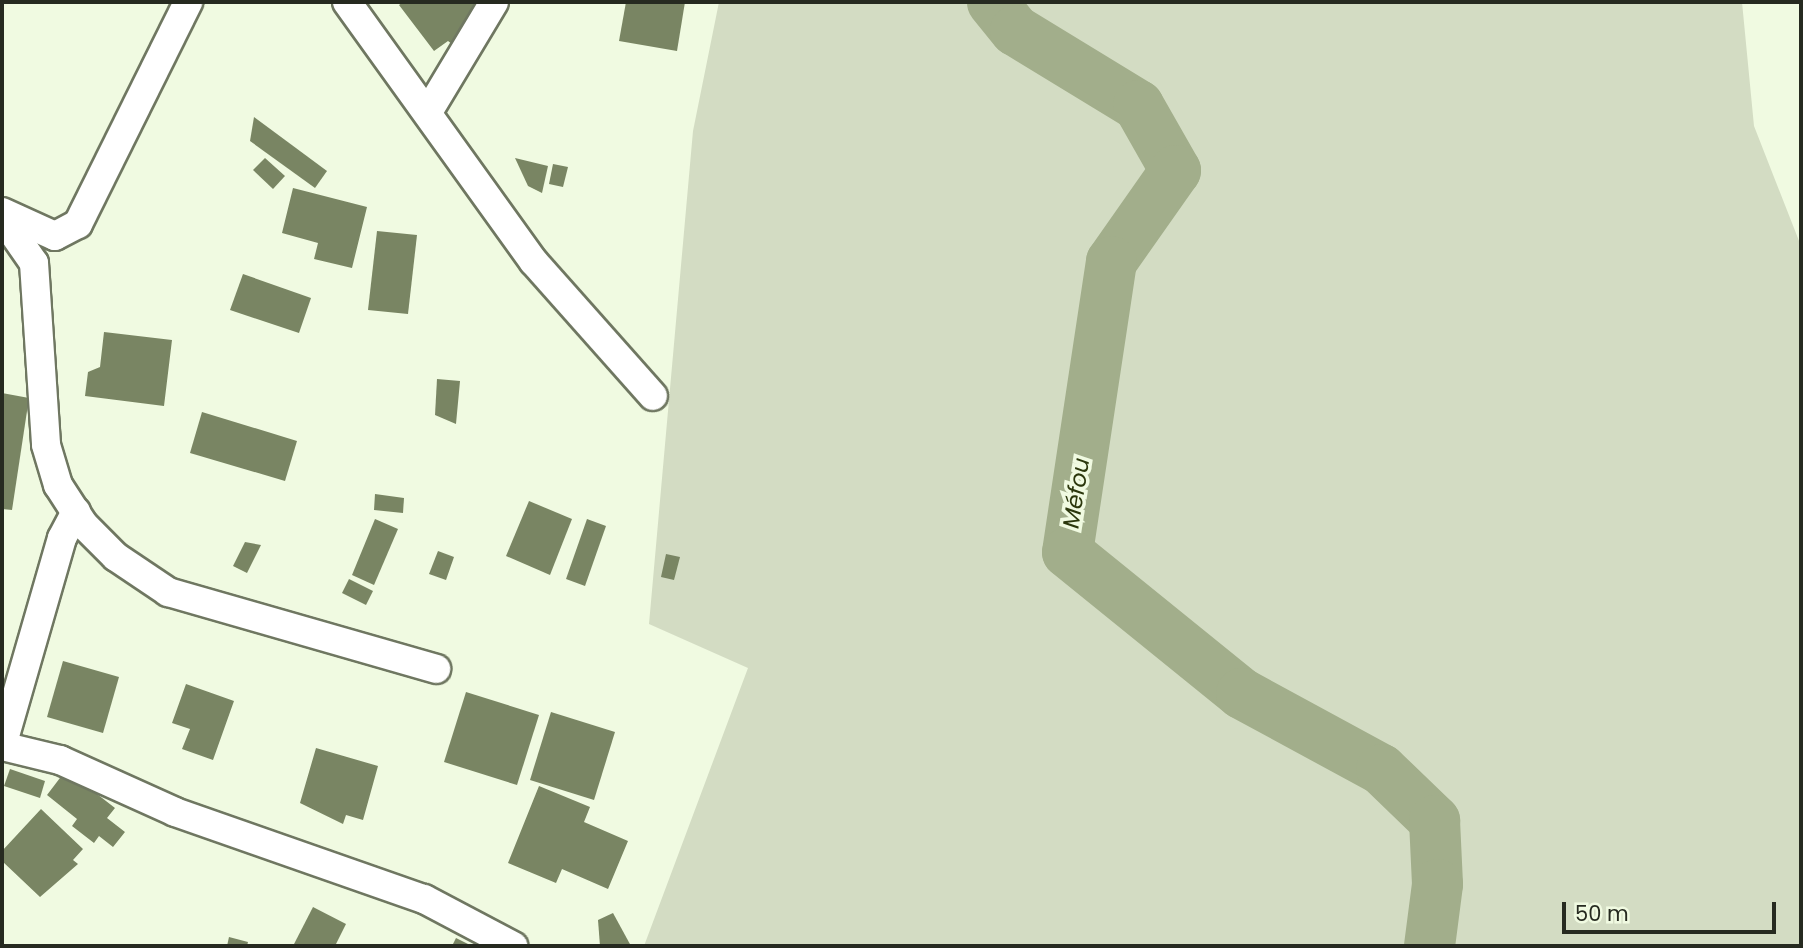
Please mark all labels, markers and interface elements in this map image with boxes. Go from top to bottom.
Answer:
water label: Méfou [1057,456,1095,530]
scale bar [1565,888,1778,932]
text: 50 m [1575,899,1629,928]

